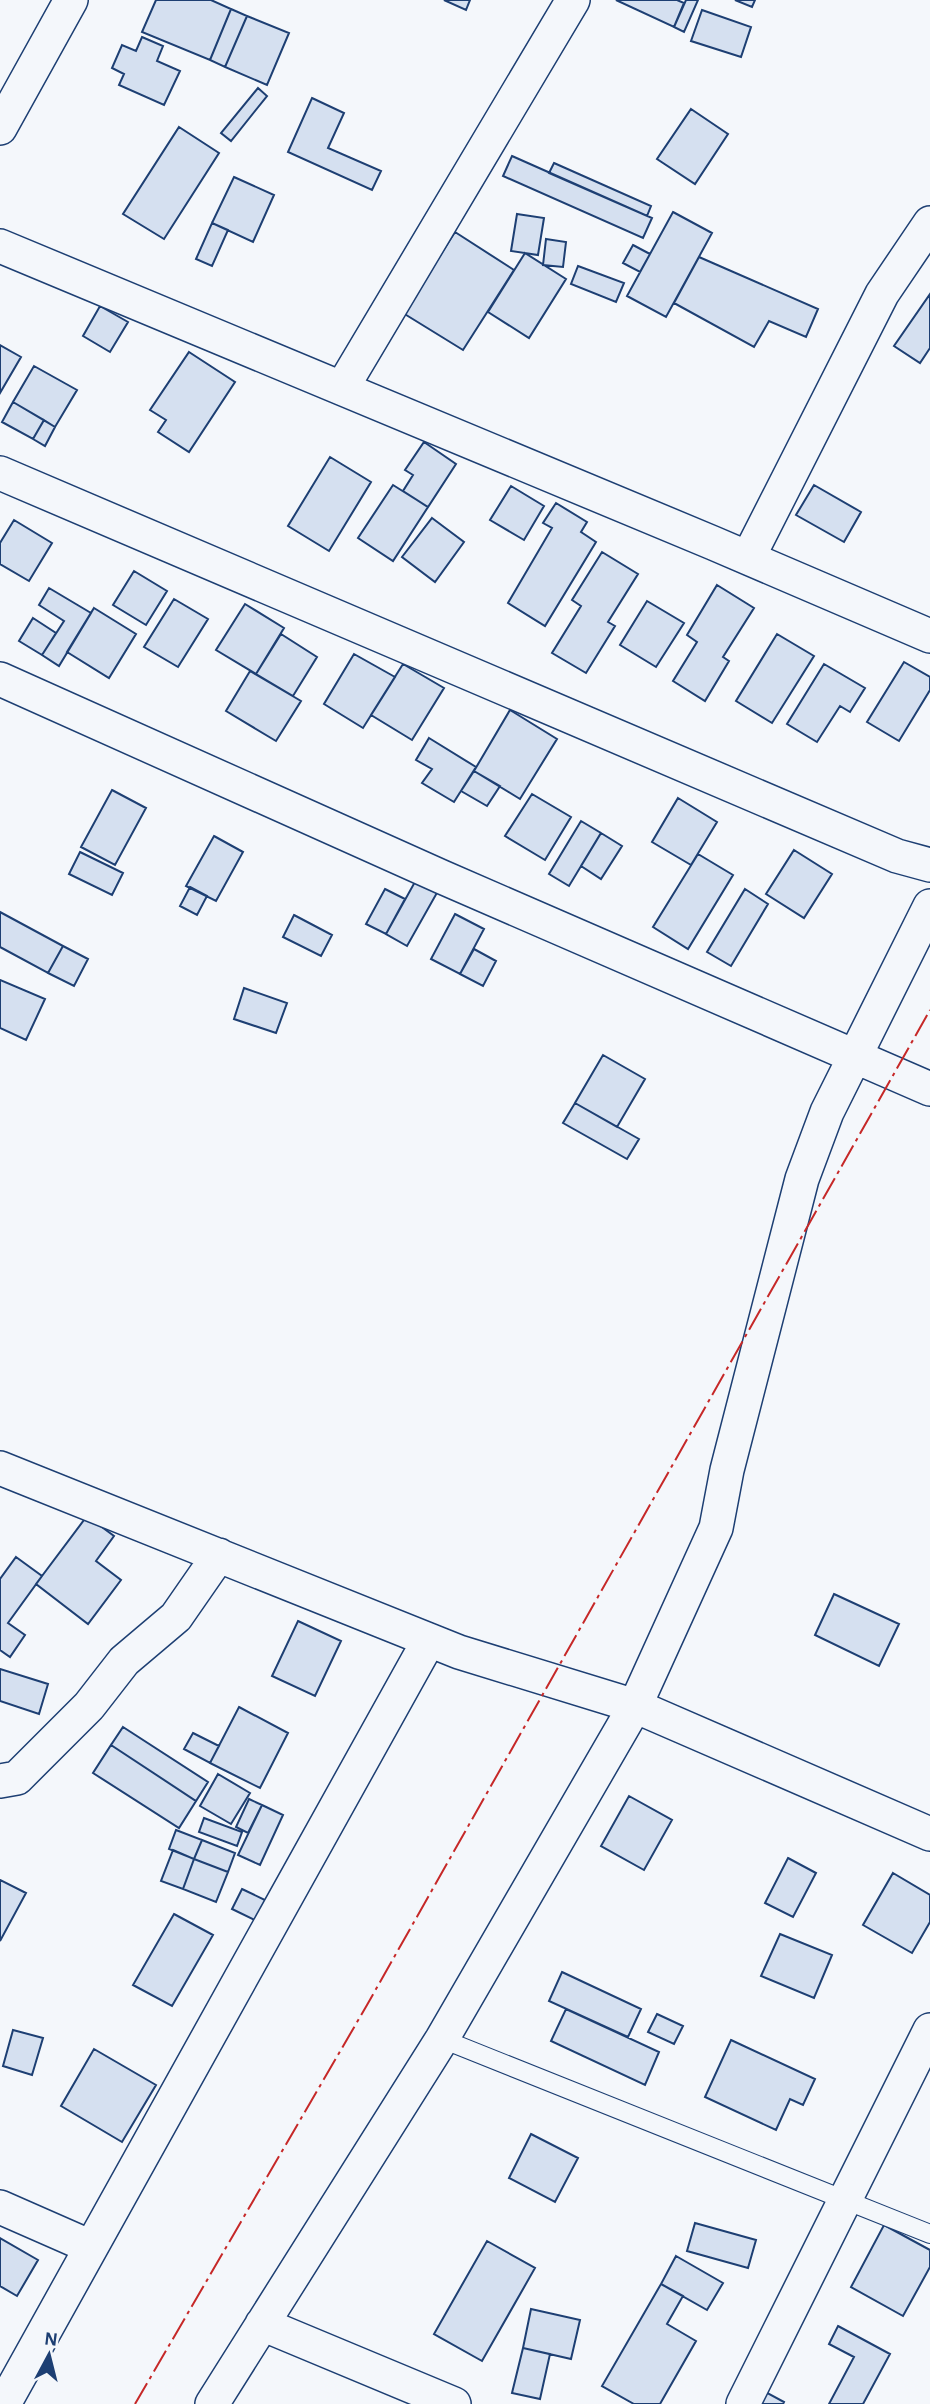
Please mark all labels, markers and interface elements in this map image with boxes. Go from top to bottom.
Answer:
north arrow [14,2320,84,2390]
text: N [43,2329,59,2350]

